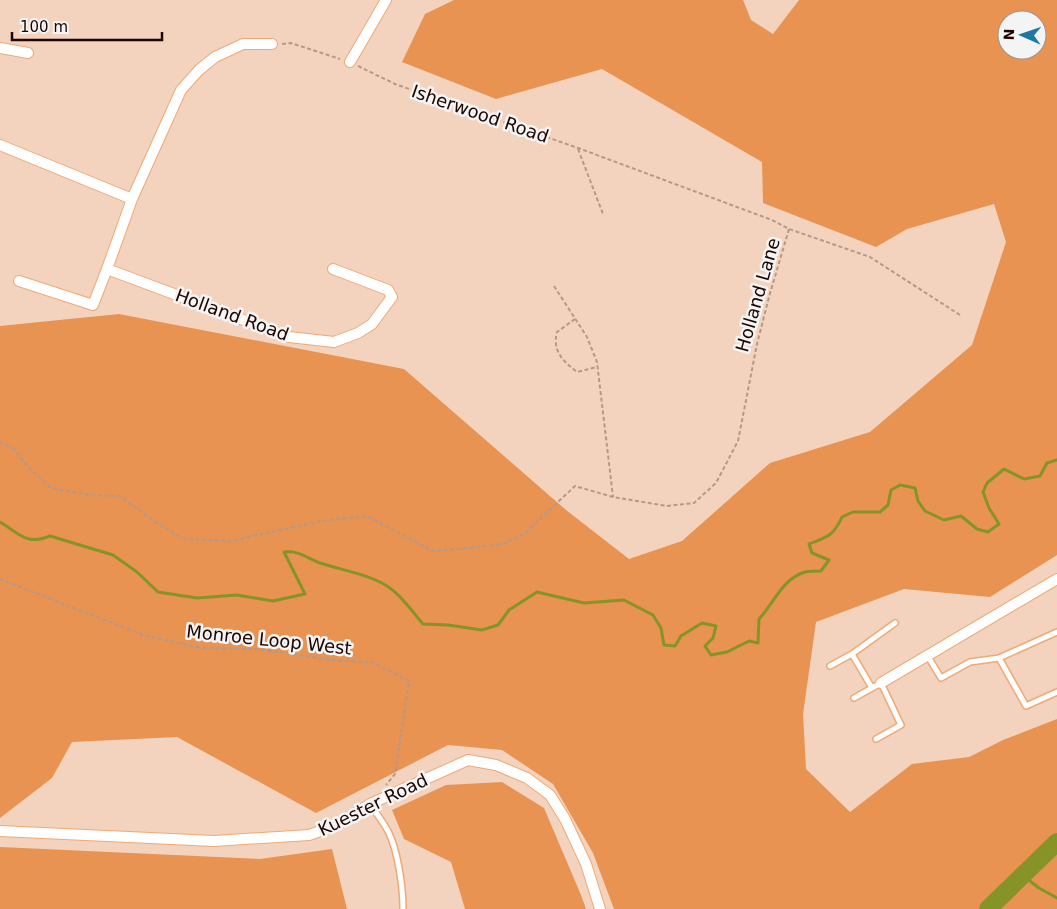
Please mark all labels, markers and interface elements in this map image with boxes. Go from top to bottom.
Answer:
scale bar [12,10,162,42]
north arrow [997,10,1047,60]
text: 100 m [20,18,68,36]
text: N [1001,28,1017,41]
street label: Isherwood Road [409,80,551,147]
street label: Holland Lane [731,235,784,354]
street label: Holland Road [173,284,292,345]
street label: Monroe Loop West [185,620,353,659]
street label: Kuester Road [315,769,431,840]

